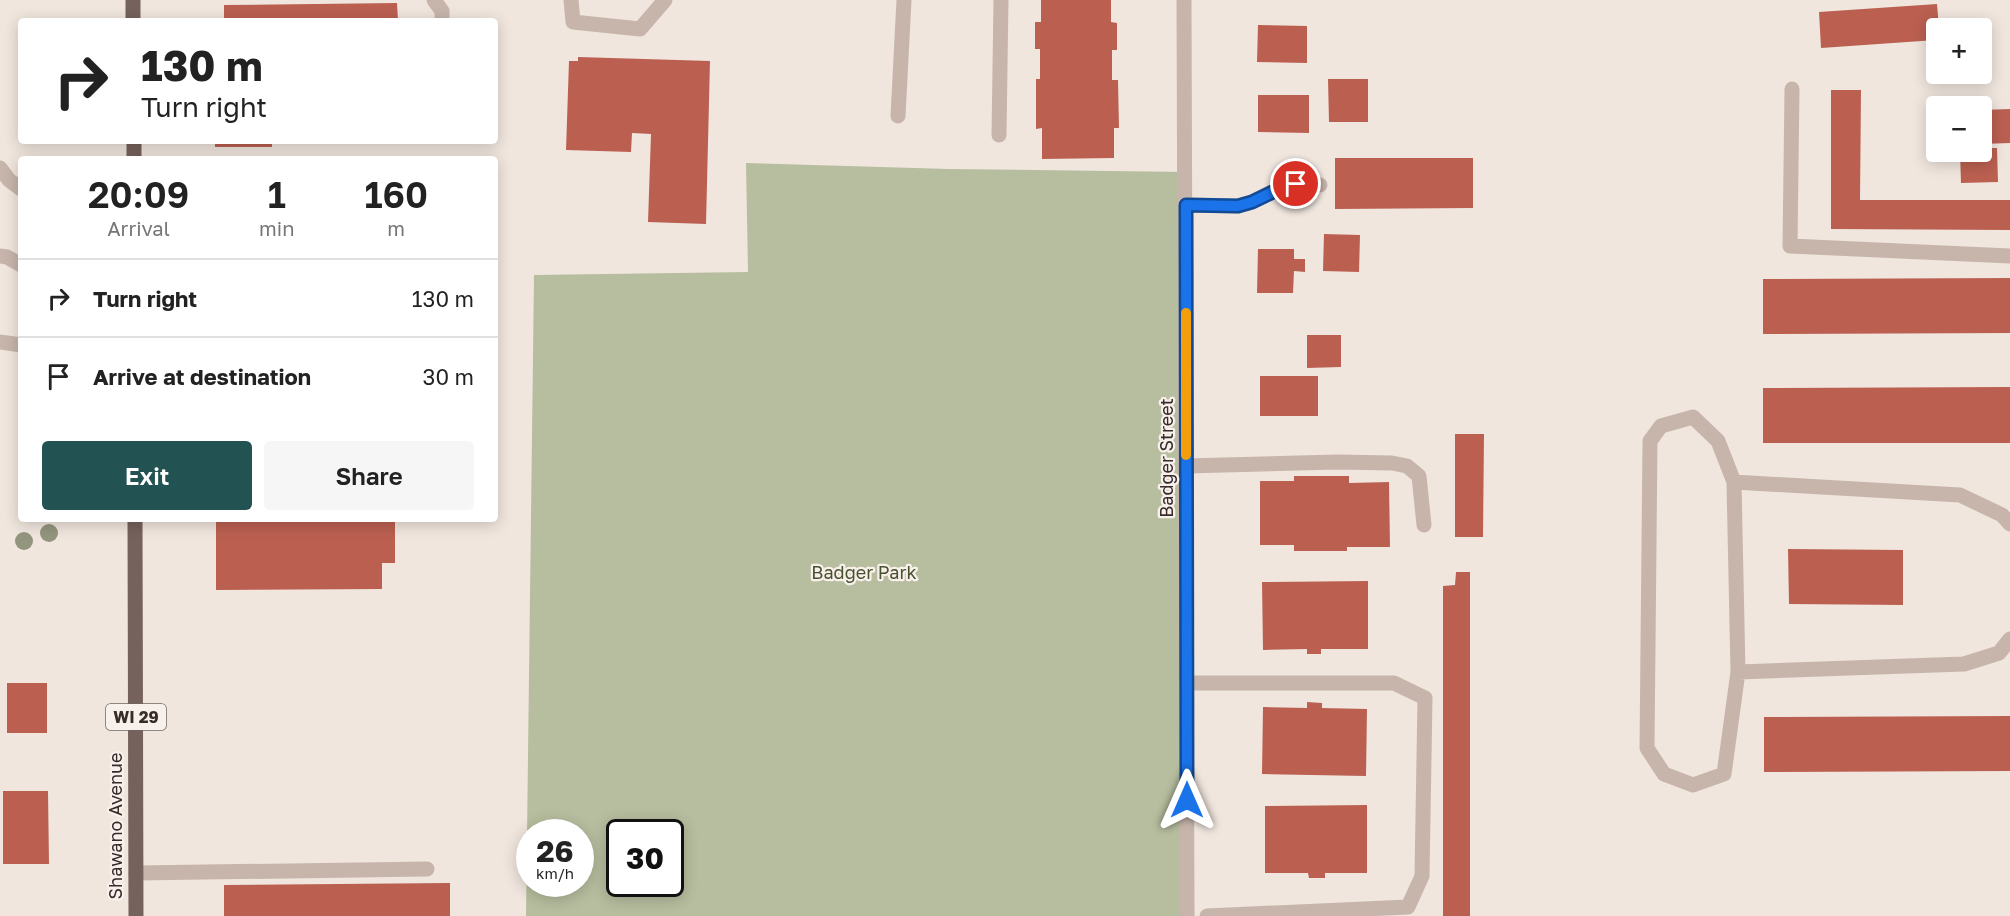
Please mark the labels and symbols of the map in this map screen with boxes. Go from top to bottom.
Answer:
pin [1270,158,1321,209]
street label: Badger Street [1155,398,1177,518]
park label: Badger Park [811,561,917,583]
road number: WI 29 [106,704,166,730]
street label: Shawano Avenue [104,753,126,899]
position arrow [1155,768,1219,832]
speed limit sign: 30 [606,819,684,897]

